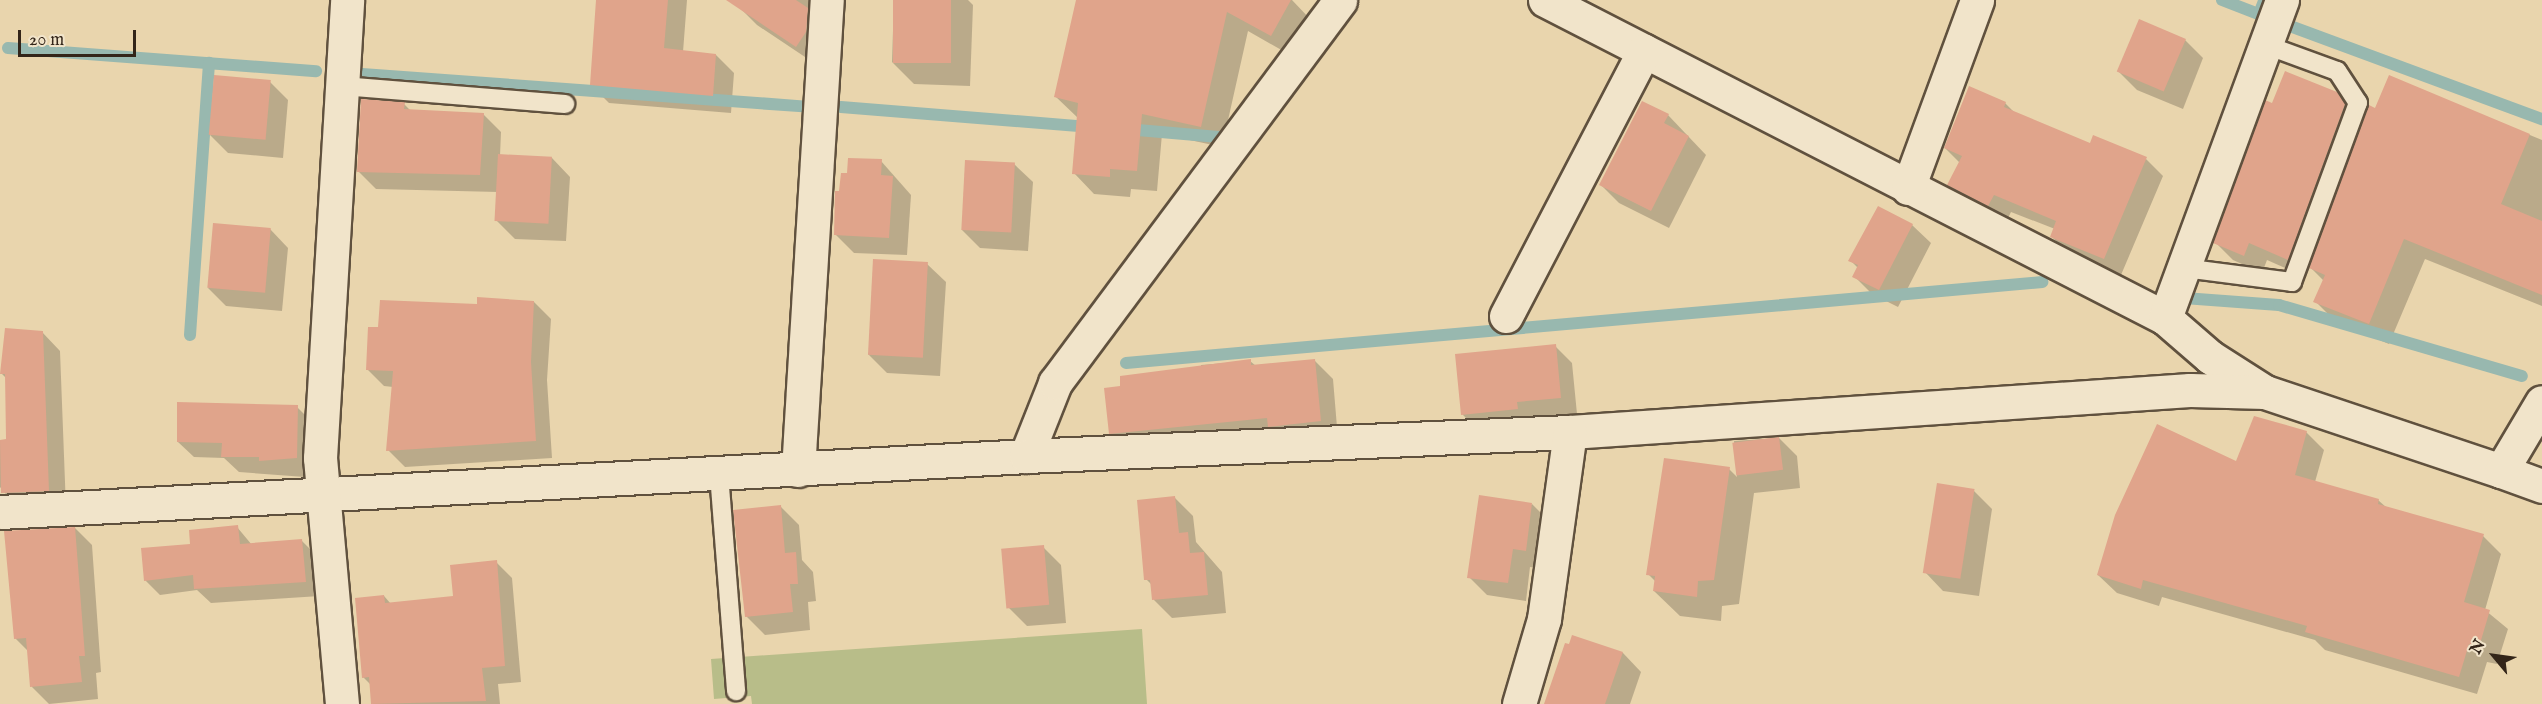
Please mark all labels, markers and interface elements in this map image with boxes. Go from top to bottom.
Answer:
scale bar [21,18,140,56]
text: 20 m [29,29,64,52]
north arrow [2464,626,2524,686]
text: N [2466,636,2490,658]

